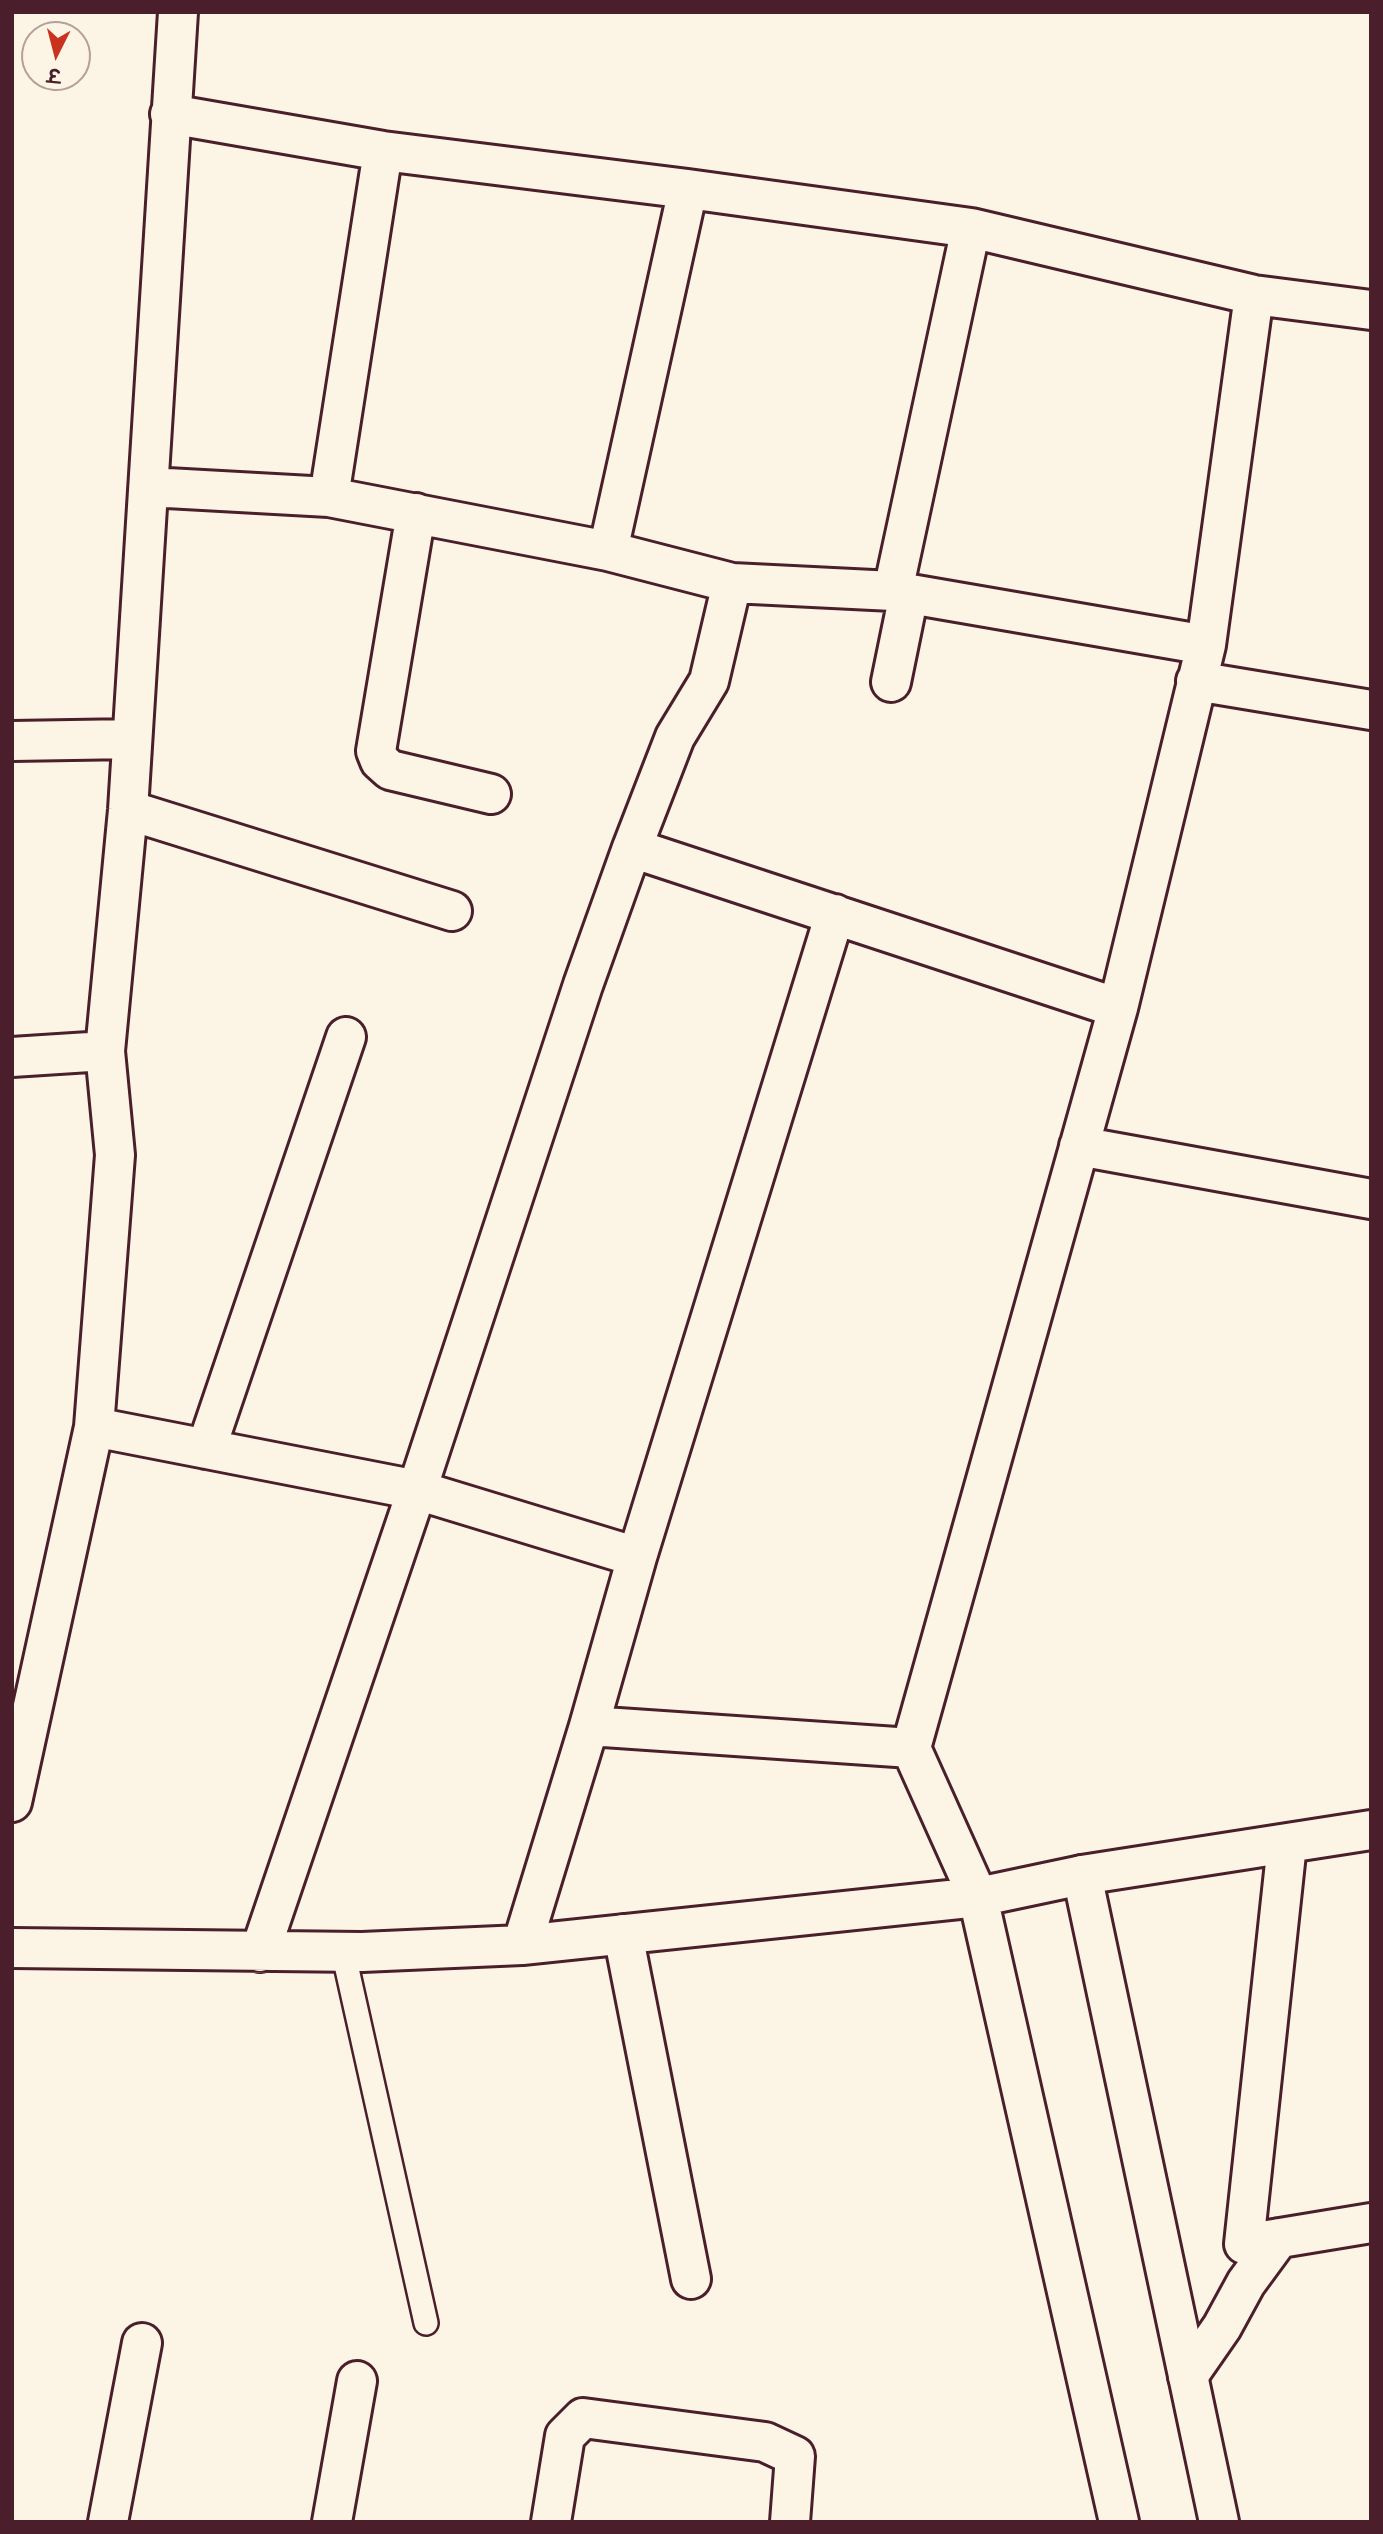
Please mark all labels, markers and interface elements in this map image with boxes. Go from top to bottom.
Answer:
north arrow [21,21,91,91]
text: उ [46,63,61,87]

